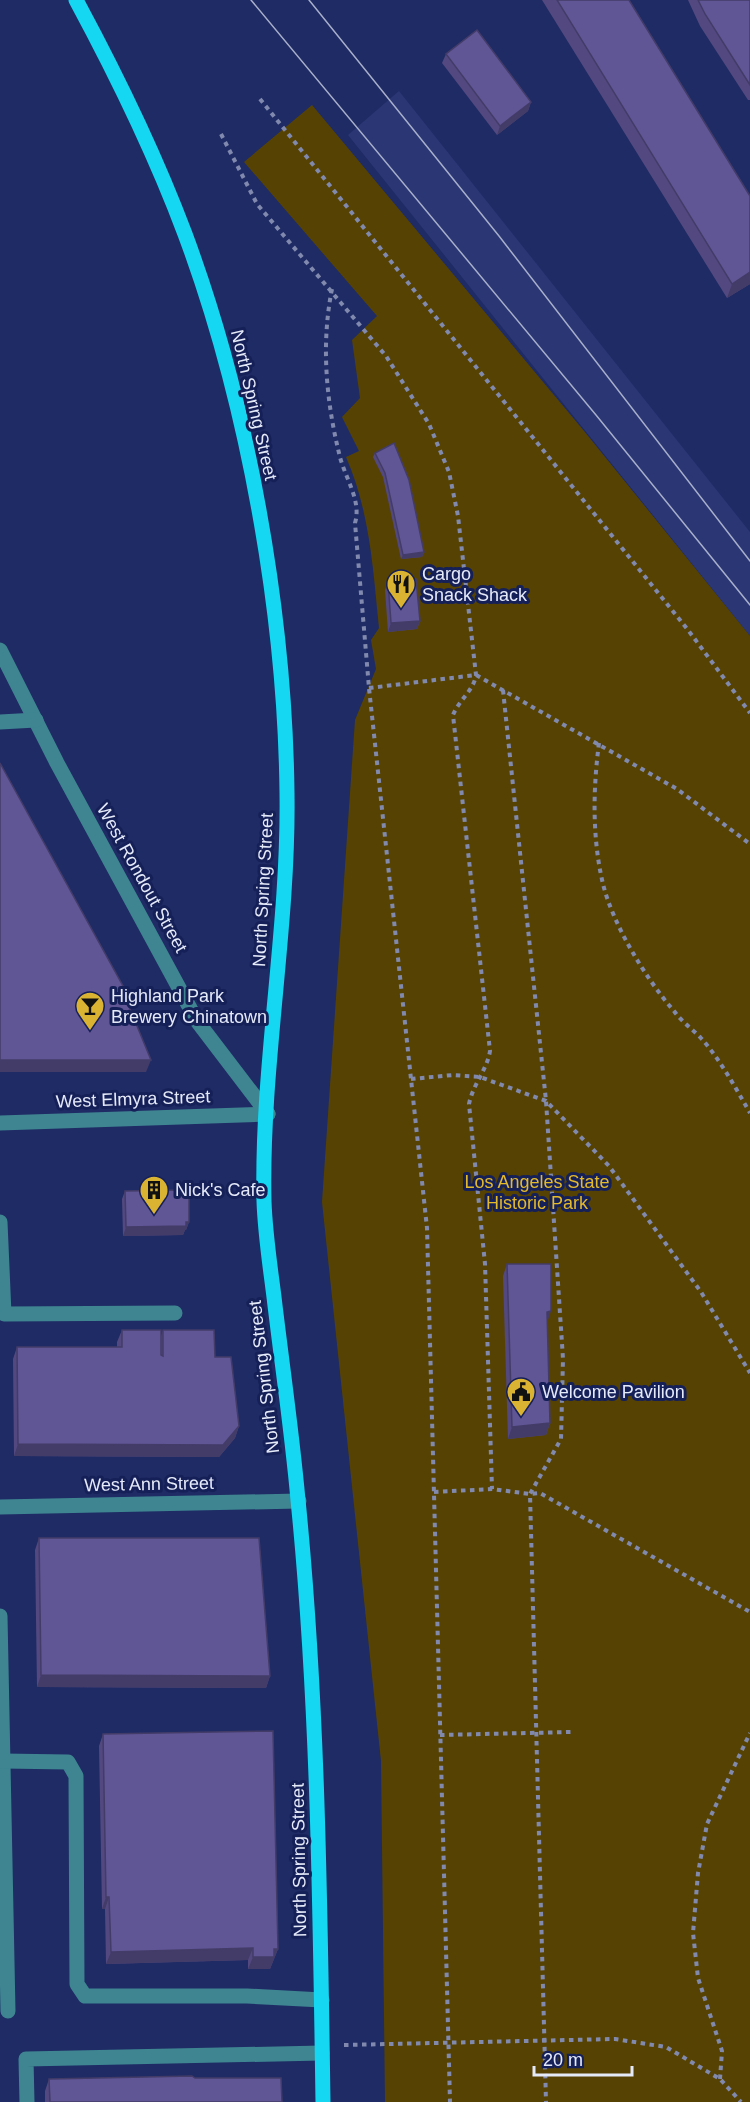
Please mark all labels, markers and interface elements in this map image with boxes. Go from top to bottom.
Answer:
street label: North Spring Street [227,328,281,482]
place label: Cargo Snack Shack [422,564,528,605]
restaurant icon: Cargo Snack Shack [385,568,417,610]
street label: West Rondout Street [93,800,191,956]
street label: North Spring Street [249,813,277,967]
place label: Highland Park Brewery Chinatown [111,986,267,1027]
bar icon: Highland Park Brewery Chinatown [74,990,106,1032]
street label: West Elmyra Street [55,1086,211,1112]
park label: Los Angeles State Historic Park [464,1172,610,1213]
building icon: Nick's Cafe [138,1174,170,1216]
place label: Nick's Cafe [175,1180,265,1200]
street label: North Spring Street [245,1299,283,1455]
public building icon: Welcome Pavilion [505,1376,537,1418]
place label: Welcome Pavilion [542,1382,685,1402]
street label: West Ann Street [84,1473,214,1495]
street label: North Spring Street [288,1783,310,1937]
scale bar [534,2039,632,2077]
text: 20 m [543,2050,583,2070]

